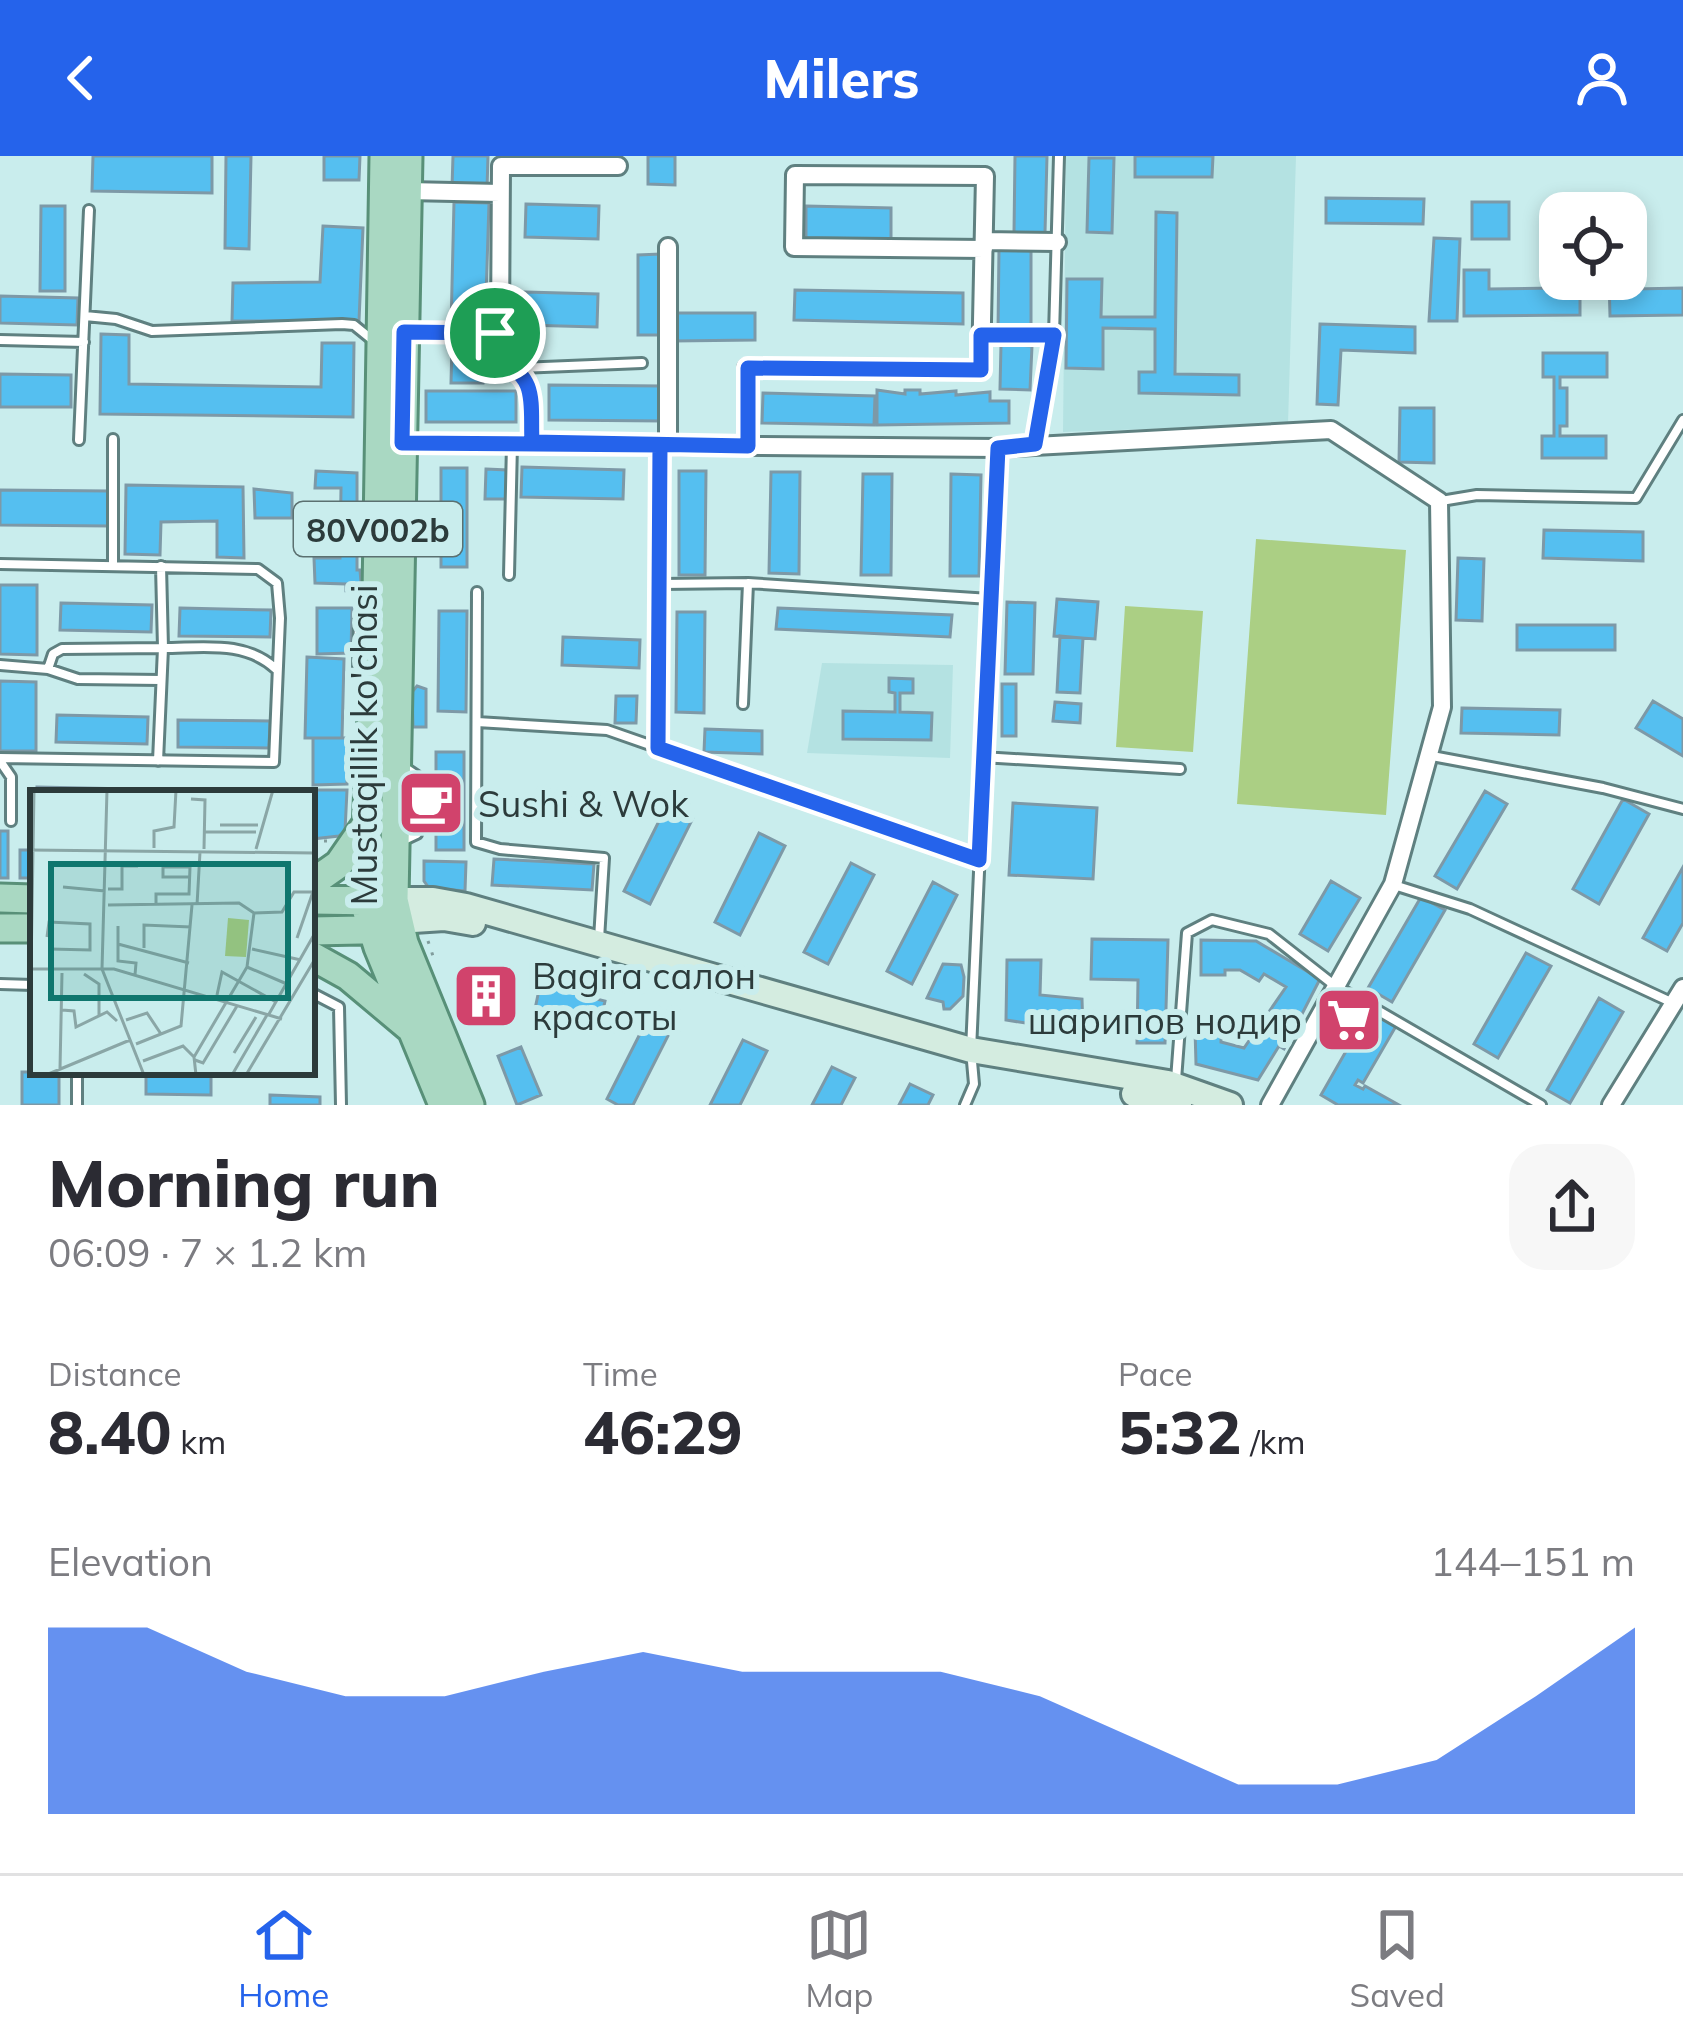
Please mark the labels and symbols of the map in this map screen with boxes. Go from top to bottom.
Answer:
pin [444,282,546,384]
road number: 80V002b [294,502,462,556]
street label: Mustaqillik ko'chasi [341,585,386,905]
cafe icon: Sushi & Wok [396,768,466,838]
place label: Sushi & Wok [478,781,689,826]
inset map [30,790,315,1075]
place label: Bagira салон красоты [532,953,756,1039]
building icon: Bagira салон красоты [451,961,521,1031]
supermarket icon: шарипов нодир [1314,985,1384,1055]
place label: шарипов нодир [1028,998,1302,1043]

